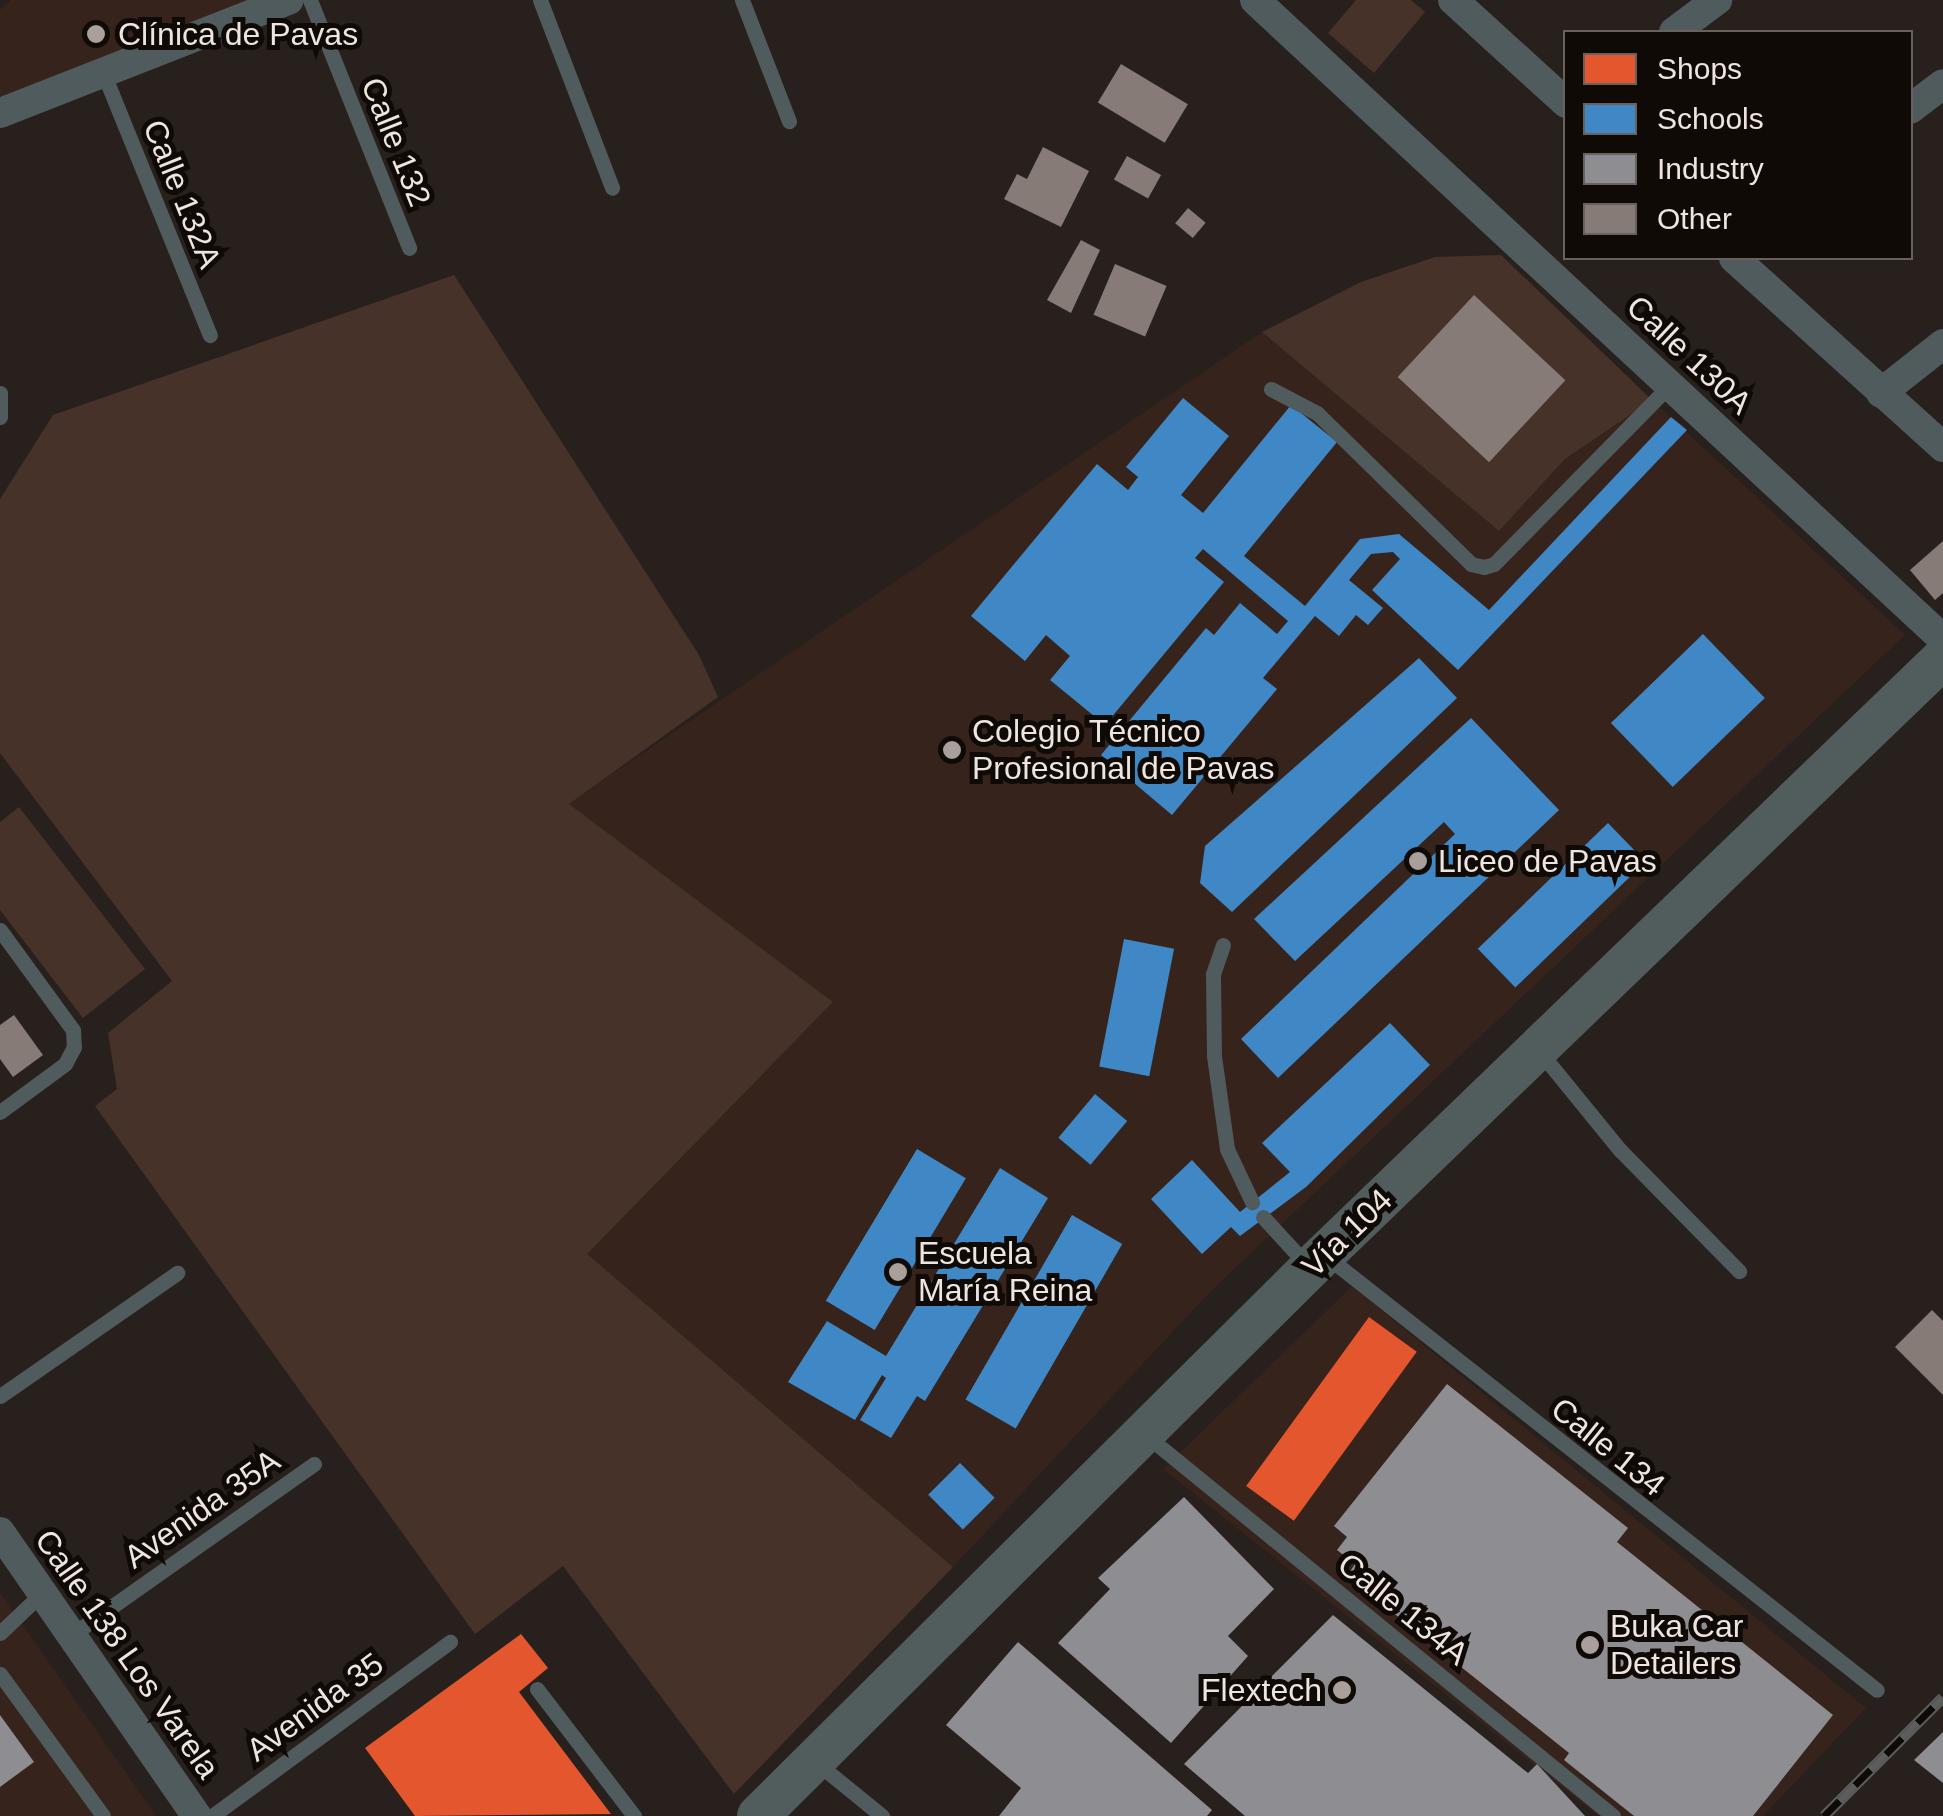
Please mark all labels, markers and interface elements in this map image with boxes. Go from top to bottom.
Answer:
place label: Clínica de Pavas [118,15,358,53]
marker: Clínica de Pavas [83,21,109,47]
legend [1563,30,1913,260]
text: Shops [1657,52,1742,85]
street label: Calle 132 [353,72,439,212]
text: Schools [1657,102,1764,135]
street label: Calle 132A [135,114,229,274]
text: Industry [1657,152,1764,185]
text: Other [1657,202,1732,235]
street label: Calle 130A [1619,288,1759,422]
place label: Colegio Técnico Profesional de Pavas [972,713,1274,788]
marker: Colegio Técnico Profesional de Pavas [941,739,963,761]
place label: Liceo de Pavas [1438,842,1657,880]
marker: Liceo de Pavas [1407,850,1429,872]
street label: Vía 104 [1294,1181,1400,1285]
place label: Escuela María Reina [918,1235,1092,1310]
marker: Escuela María Reina [887,1261,909,1283]
street label: Calle 134 [1543,1390,1673,1504]
street label: Avenida 35A [117,1441,287,1577]
street label: Calle 138 Los Varela [27,1522,227,1786]
street label: Calle 134A [1330,1545,1476,1673]
place label: Buka Car Detailers [1610,1608,1743,1683]
marker: Buka Car Detailers [1579,1634,1601,1656]
street label: Avenida 35 [239,1645,391,1769]
place label: Flextech [1201,1671,1322,1709]
marker: Flextech [1331,1679,1353,1701]

